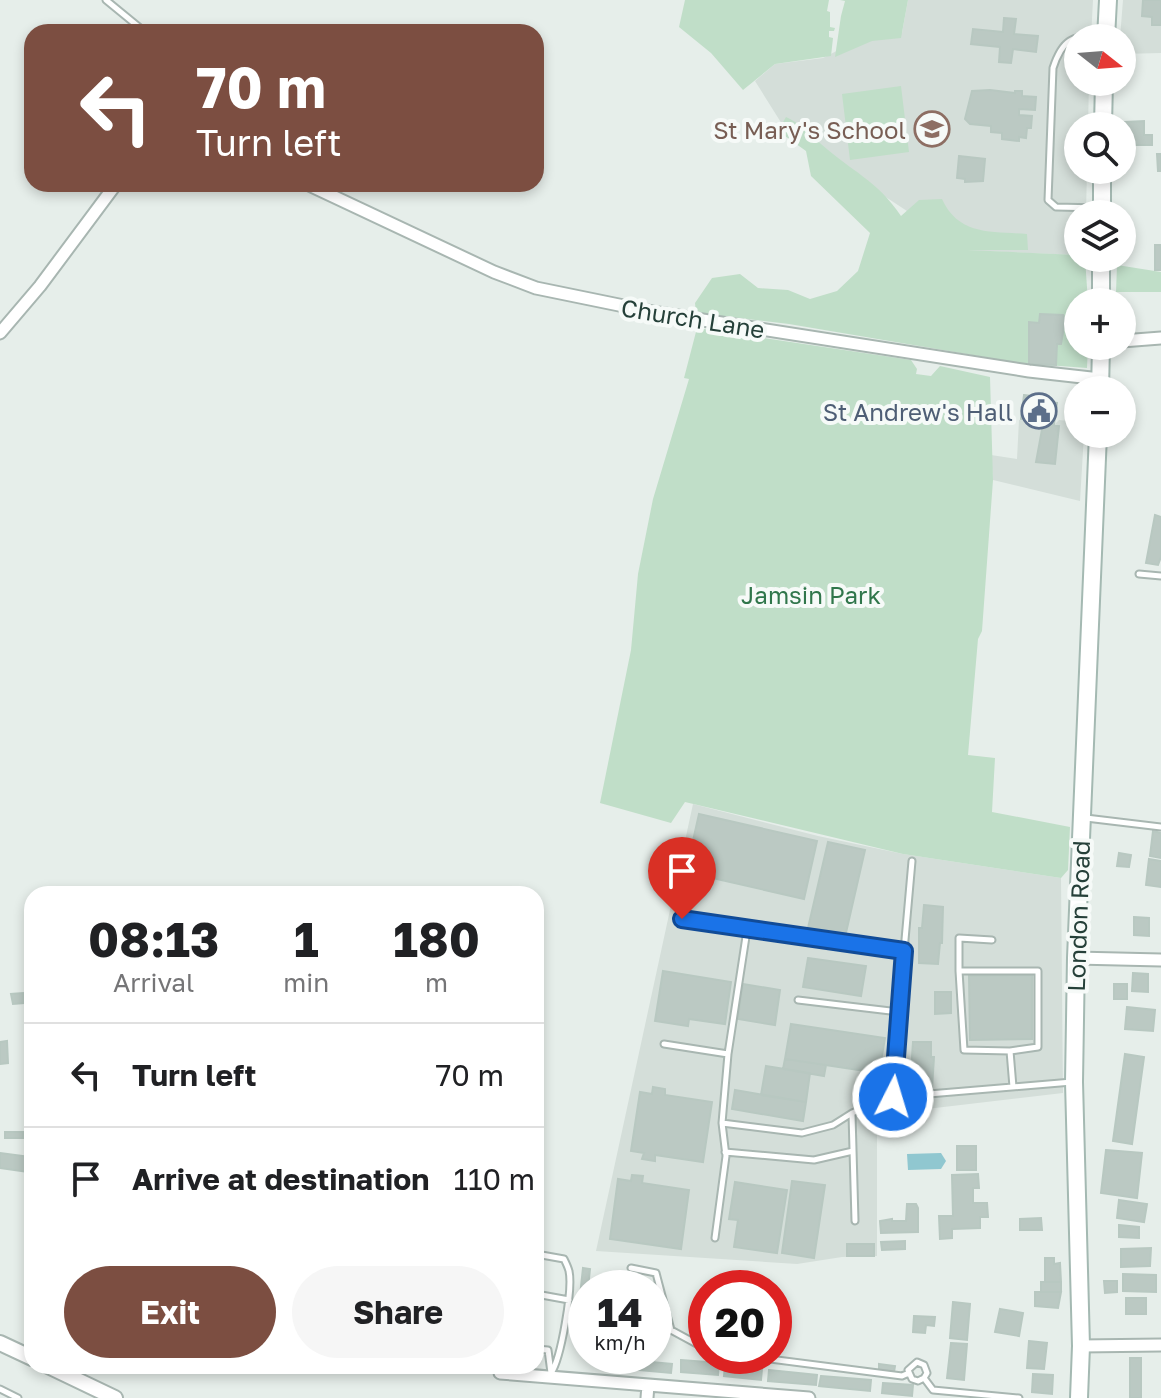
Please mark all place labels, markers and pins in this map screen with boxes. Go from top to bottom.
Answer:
school or university icon: St Mary's School [913,110,951,148]
place label: St Mary's School [713,115,906,144]
public building icon: St Andrew's Hall [1020,392,1058,430]
place label: St Andrew's Hall [823,397,1013,426]
pin [648,837,716,919]

